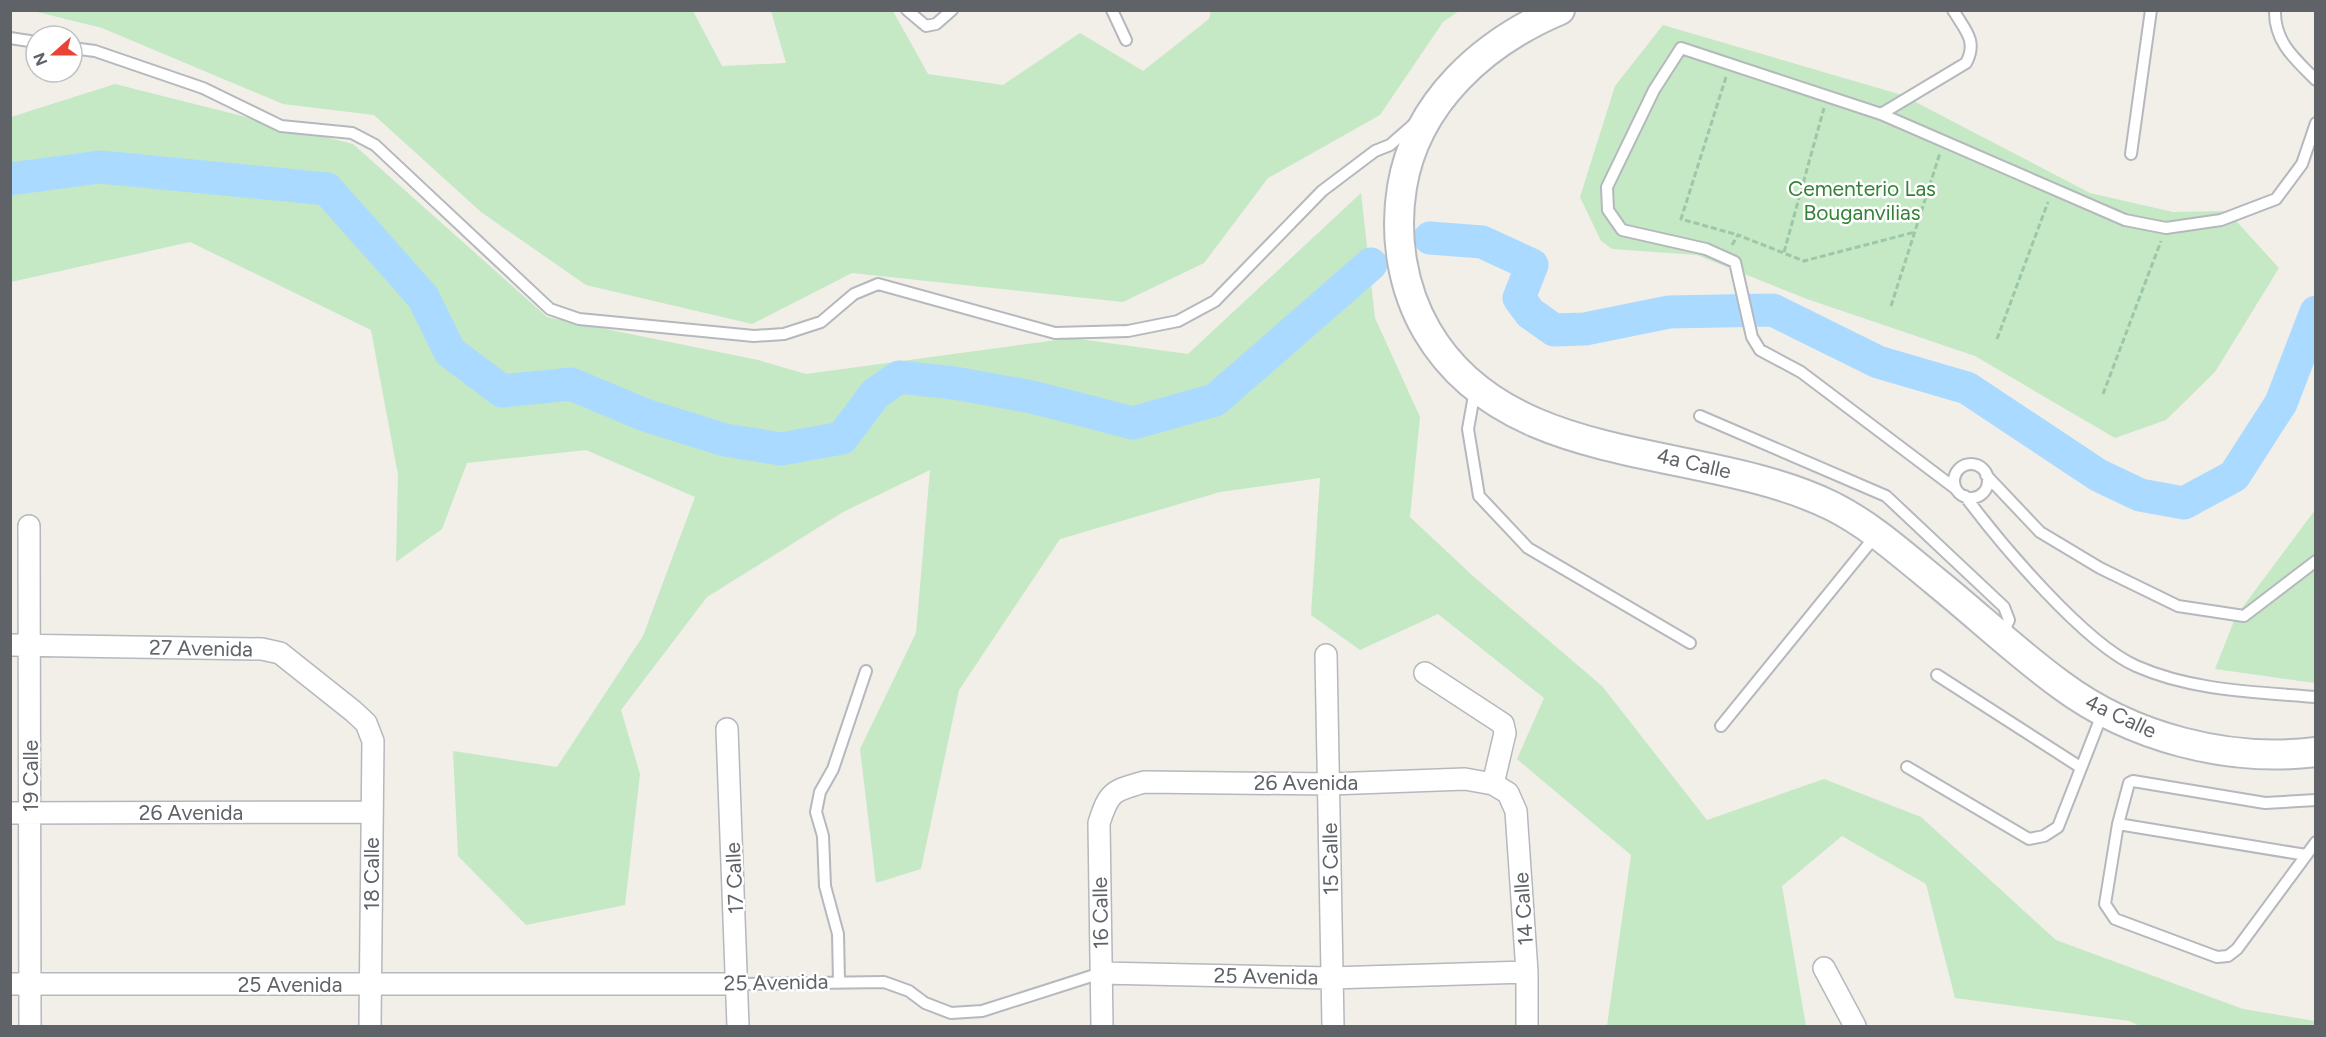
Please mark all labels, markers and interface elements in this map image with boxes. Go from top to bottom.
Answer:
north arrow [24,24,84,84]
text: N [29,50,52,68]
park label: Cementerio Las Bouganvilias [1788,176,1936,225]
street label: 4a Calle [1654,442,1734,484]
street label: 27 Avenida [149,635,253,661]
street label: 4a Calle [2082,689,2160,743]
street label: 19 Calle [18,740,43,812]
street label: 26 Avenida [1254,770,1358,795]
street label: 26 Avenida [139,800,243,825]
street label: 15 Calle [1317,823,1343,895]
street label: 18 Calle [359,837,384,911]
street label: 17 Calle [720,842,748,914]
street label: 14 Calle [1508,871,1538,947]
street label: 16 Calle [1087,877,1113,949]
street label: 25 Avenida [1213,963,1319,989]
street label: 25 Avenida [723,969,829,995]
street label: 25 Avenida [238,972,342,997]

